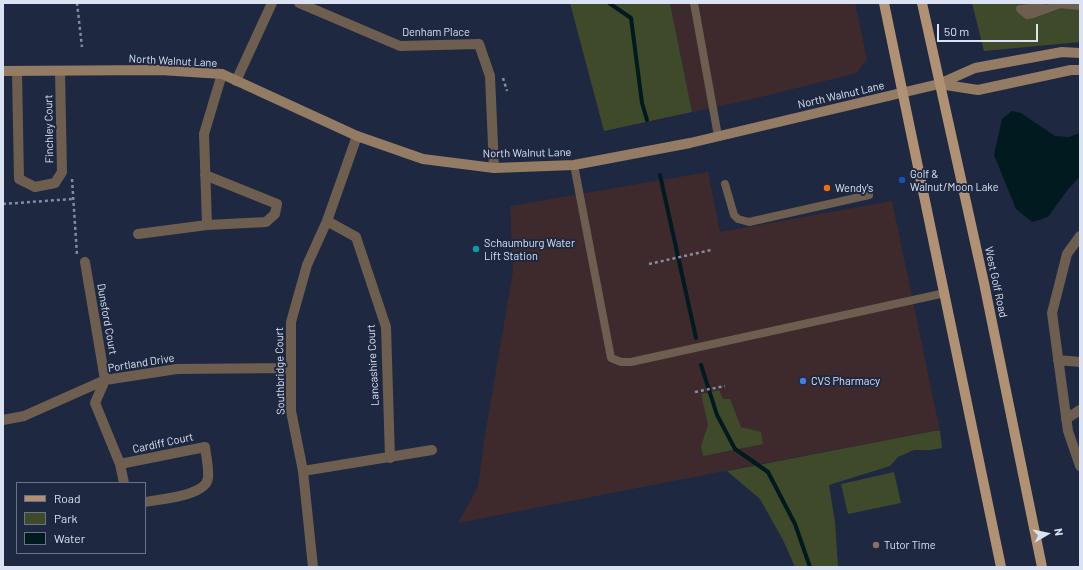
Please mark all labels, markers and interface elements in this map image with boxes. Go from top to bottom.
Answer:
scale bar [939,16,1040,42]
text: 50 m [944,24,969,38]
street label: Denham Place [402,25,470,39]
street label: North Walnut Lane [128,52,218,70]
street label: North Walnut Lane [796,79,886,111]
street label: Finchley Court [42,94,56,164]
street label: North Walnut Lane [483,146,571,160]
place label: Golf & Walnut/Moon Lake [910,167,999,193]
marker: Golf & Walnut/Moon Lake [897,175,907,185]
place label: Wendy's [835,181,873,195]
marker: Wendy's [822,183,832,193]
place label: Schaumburg Water Lift Station [484,236,575,262]
marker: Schaumburg Water Lift Station [471,244,481,254]
street label: West Golf Road [982,245,1010,319]
street label: Dunsford Court [94,282,120,356]
street label: Lancashire Court [364,324,382,406]
street label: Southbridge Court [273,327,287,415]
street label: Portland Drive [107,351,175,375]
place label: CVS Pharmacy [811,374,880,388]
marker: CVS Pharmacy [798,376,808,386]
street label: Cardiff Court [131,430,195,456]
legend [16,482,146,554]
text: Road [54,491,81,505]
text: Park [54,511,78,525]
north arrow [1027,514,1067,554]
text: N [1052,527,1066,537]
text: Water [54,531,85,545]
place label: Tutor Time [884,538,936,552]
marker: Tutor Time [871,540,881,550]

